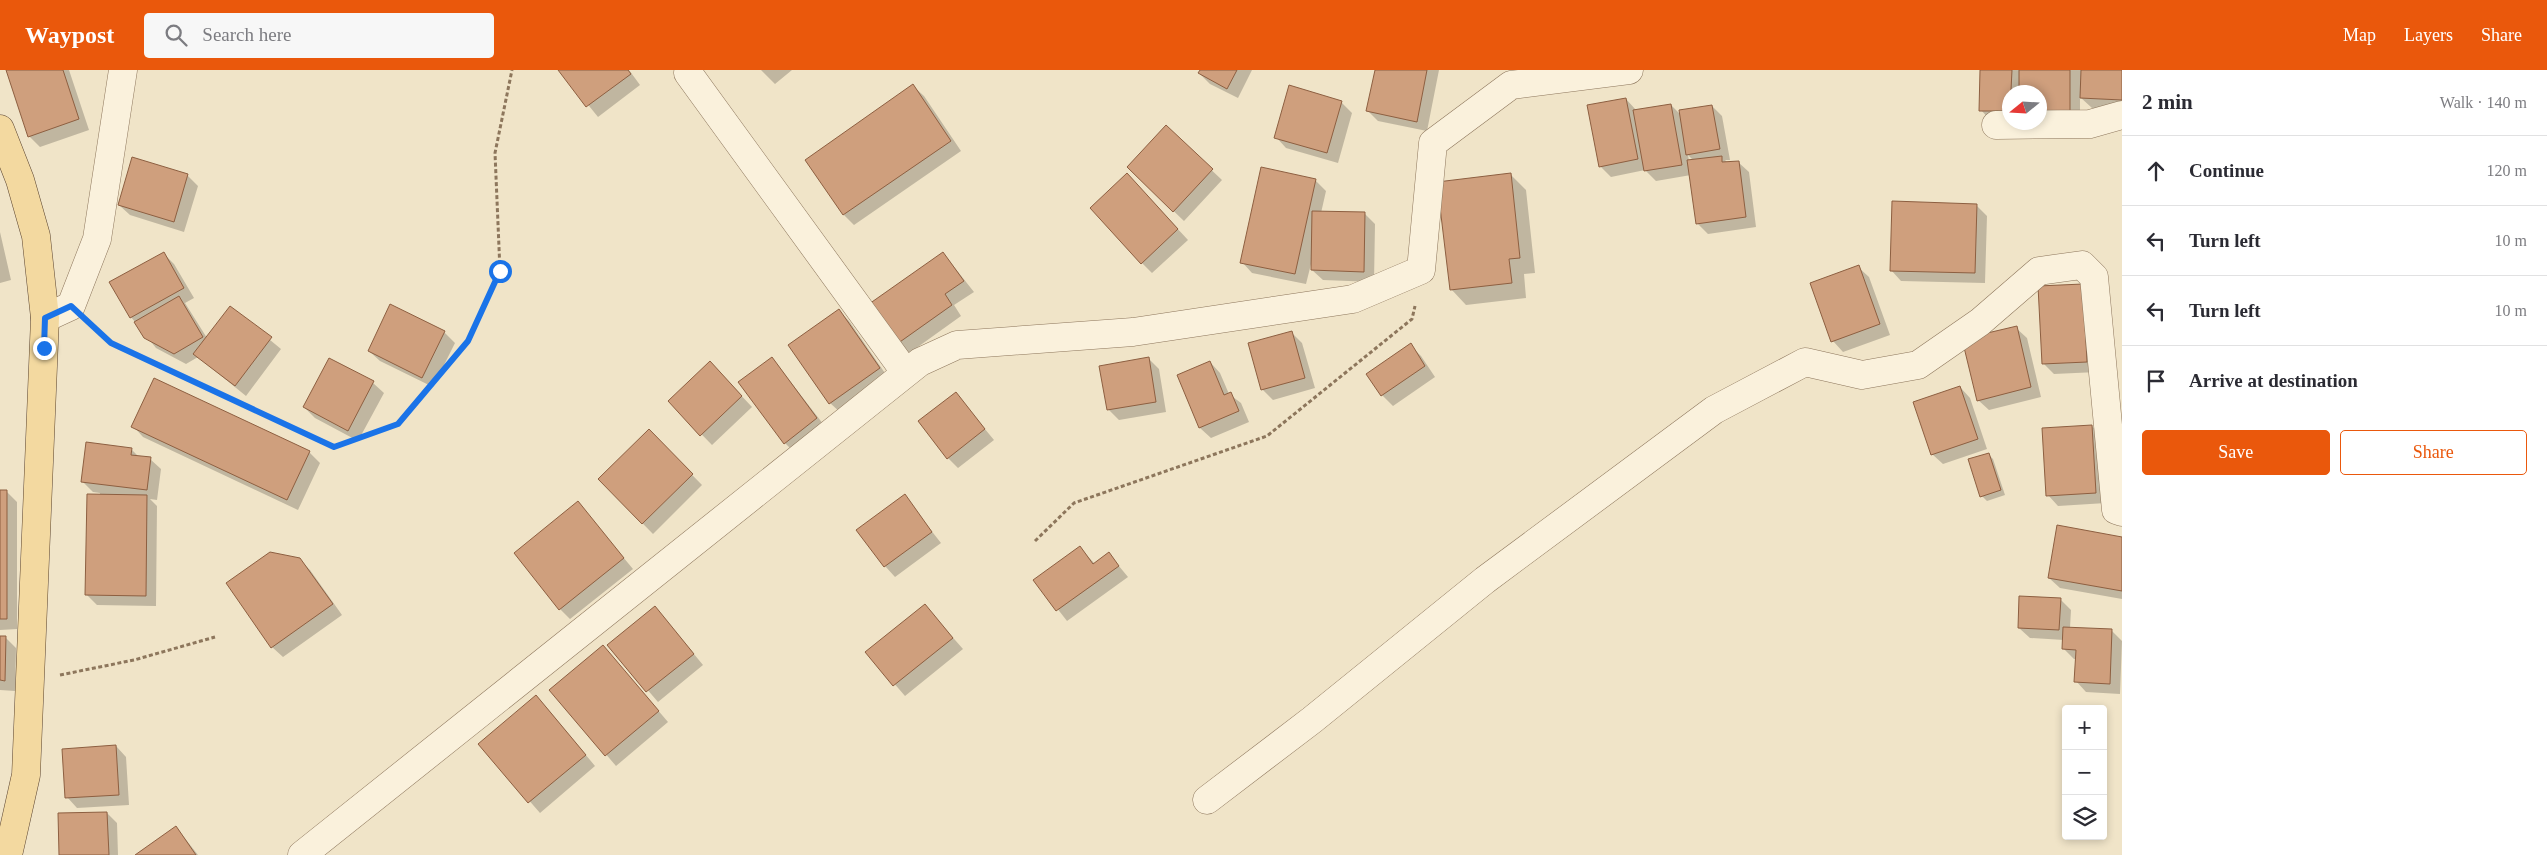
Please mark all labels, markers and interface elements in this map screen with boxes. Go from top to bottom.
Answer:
search box [144,13,494,58]
icon: search [162,21,190,49]
text: Waypost [25,22,114,48]
text: Search here [202,24,292,45]
text: Map [2343,25,2376,45]
text: Layers [2404,25,2453,45]
text: Share [2481,25,2522,45]
north arrow [2002,85,2047,130]
text: 2 min [2142,90,2193,114]
text: Walk · 140 m [2440,94,2527,111]
icon: ahead [2142,157,2170,185]
text: Continue [2189,160,2264,181]
text: 120 m [2487,162,2527,179]
icon: left [2142,227,2170,255]
text: Turn left [2189,230,2261,251]
text: 10 m [2495,232,2527,249]
route start [489,260,512,283]
icon: left [2142,297,2170,325]
text: Turn left [2189,300,2261,321]
text: 10 m [2495,302,2527,319]
route end [33,337,56,360]
icon: arrive [2142,367,2170,395]
text: Arrive at destination [2189,370,2358,391]
button: Save [2142,430,2330,475]
button: Share [2340,430,2527,475]
map controls [2062,705,2107,840]
button: + [2062,705,2107,750]
button: − [2062,750,2107,795]
button: layers [2062,795,2107,840]

